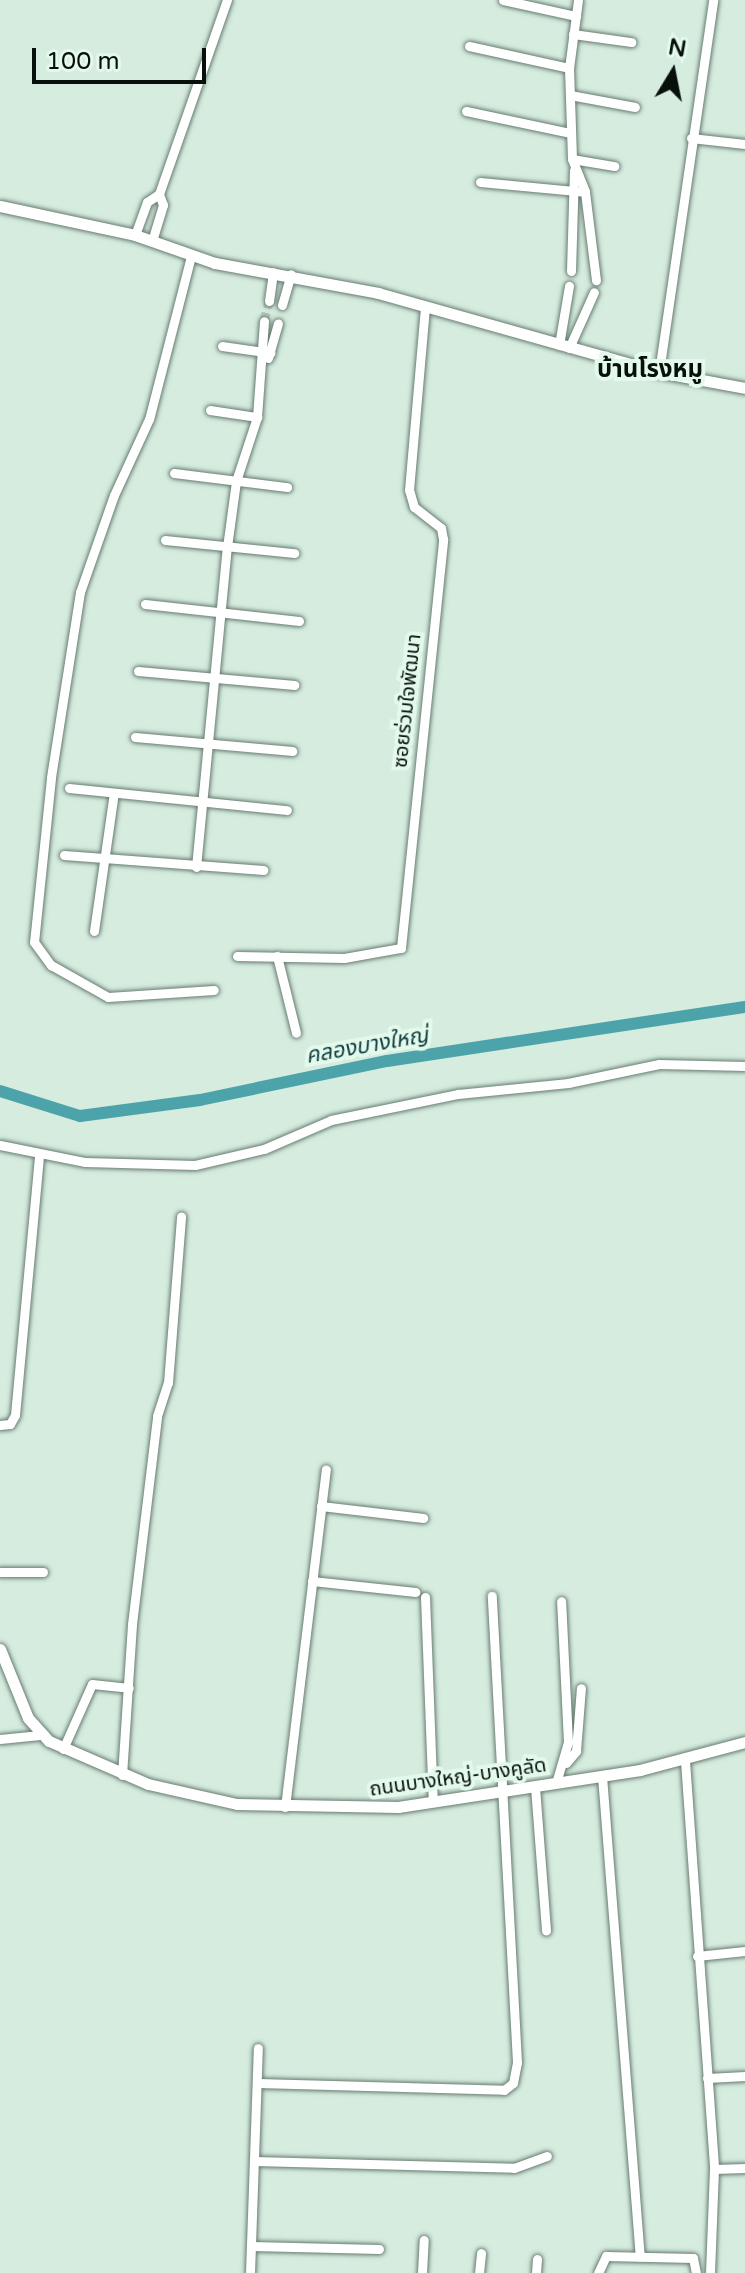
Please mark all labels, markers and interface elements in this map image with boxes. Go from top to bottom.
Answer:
scale bar [36,32,210,82]
north arrow [633,32,713,112]
text: N [666,34,688,63]
text: 100 m [46,47,120,76]
district label: บ้านโรงหมู [597,356,703,384]
street label: ซอยร่วมใจพัฒนา [389,633,427,769]
water label: คลองบางใหญ่ [304,1022,430,1070]
street label: ถนนบางใหญ่-บางคูลัด [368,1754,548,1802]

